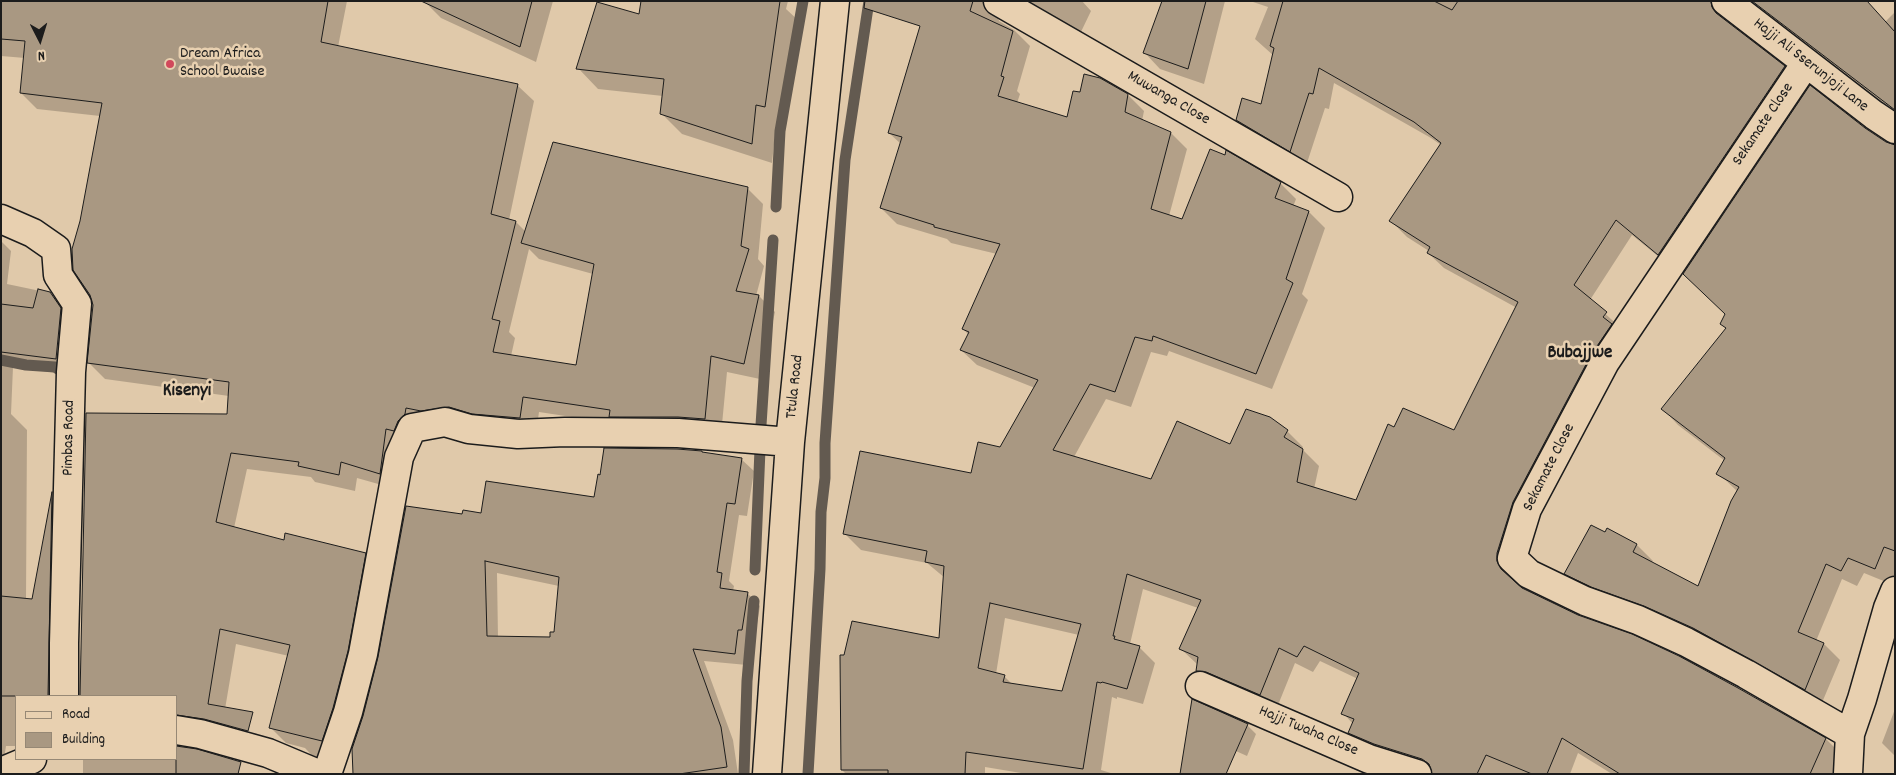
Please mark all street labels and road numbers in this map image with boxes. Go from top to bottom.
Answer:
street label: Hajji Ali Sserunjoji Lane [1748,15,1872,117]
street label: Muwanga Close [1123,68,1213,130]
street label: Sekamate Close [1729,80,1799,170]
street label: Ttula Road [783,354,809,420]
street label: Pimbas Road [60,400,80,476]
street label: Sekamate Close [1520,421,1580,515]
street label: Hajji Twaha Close [1255,702,1361,762]

